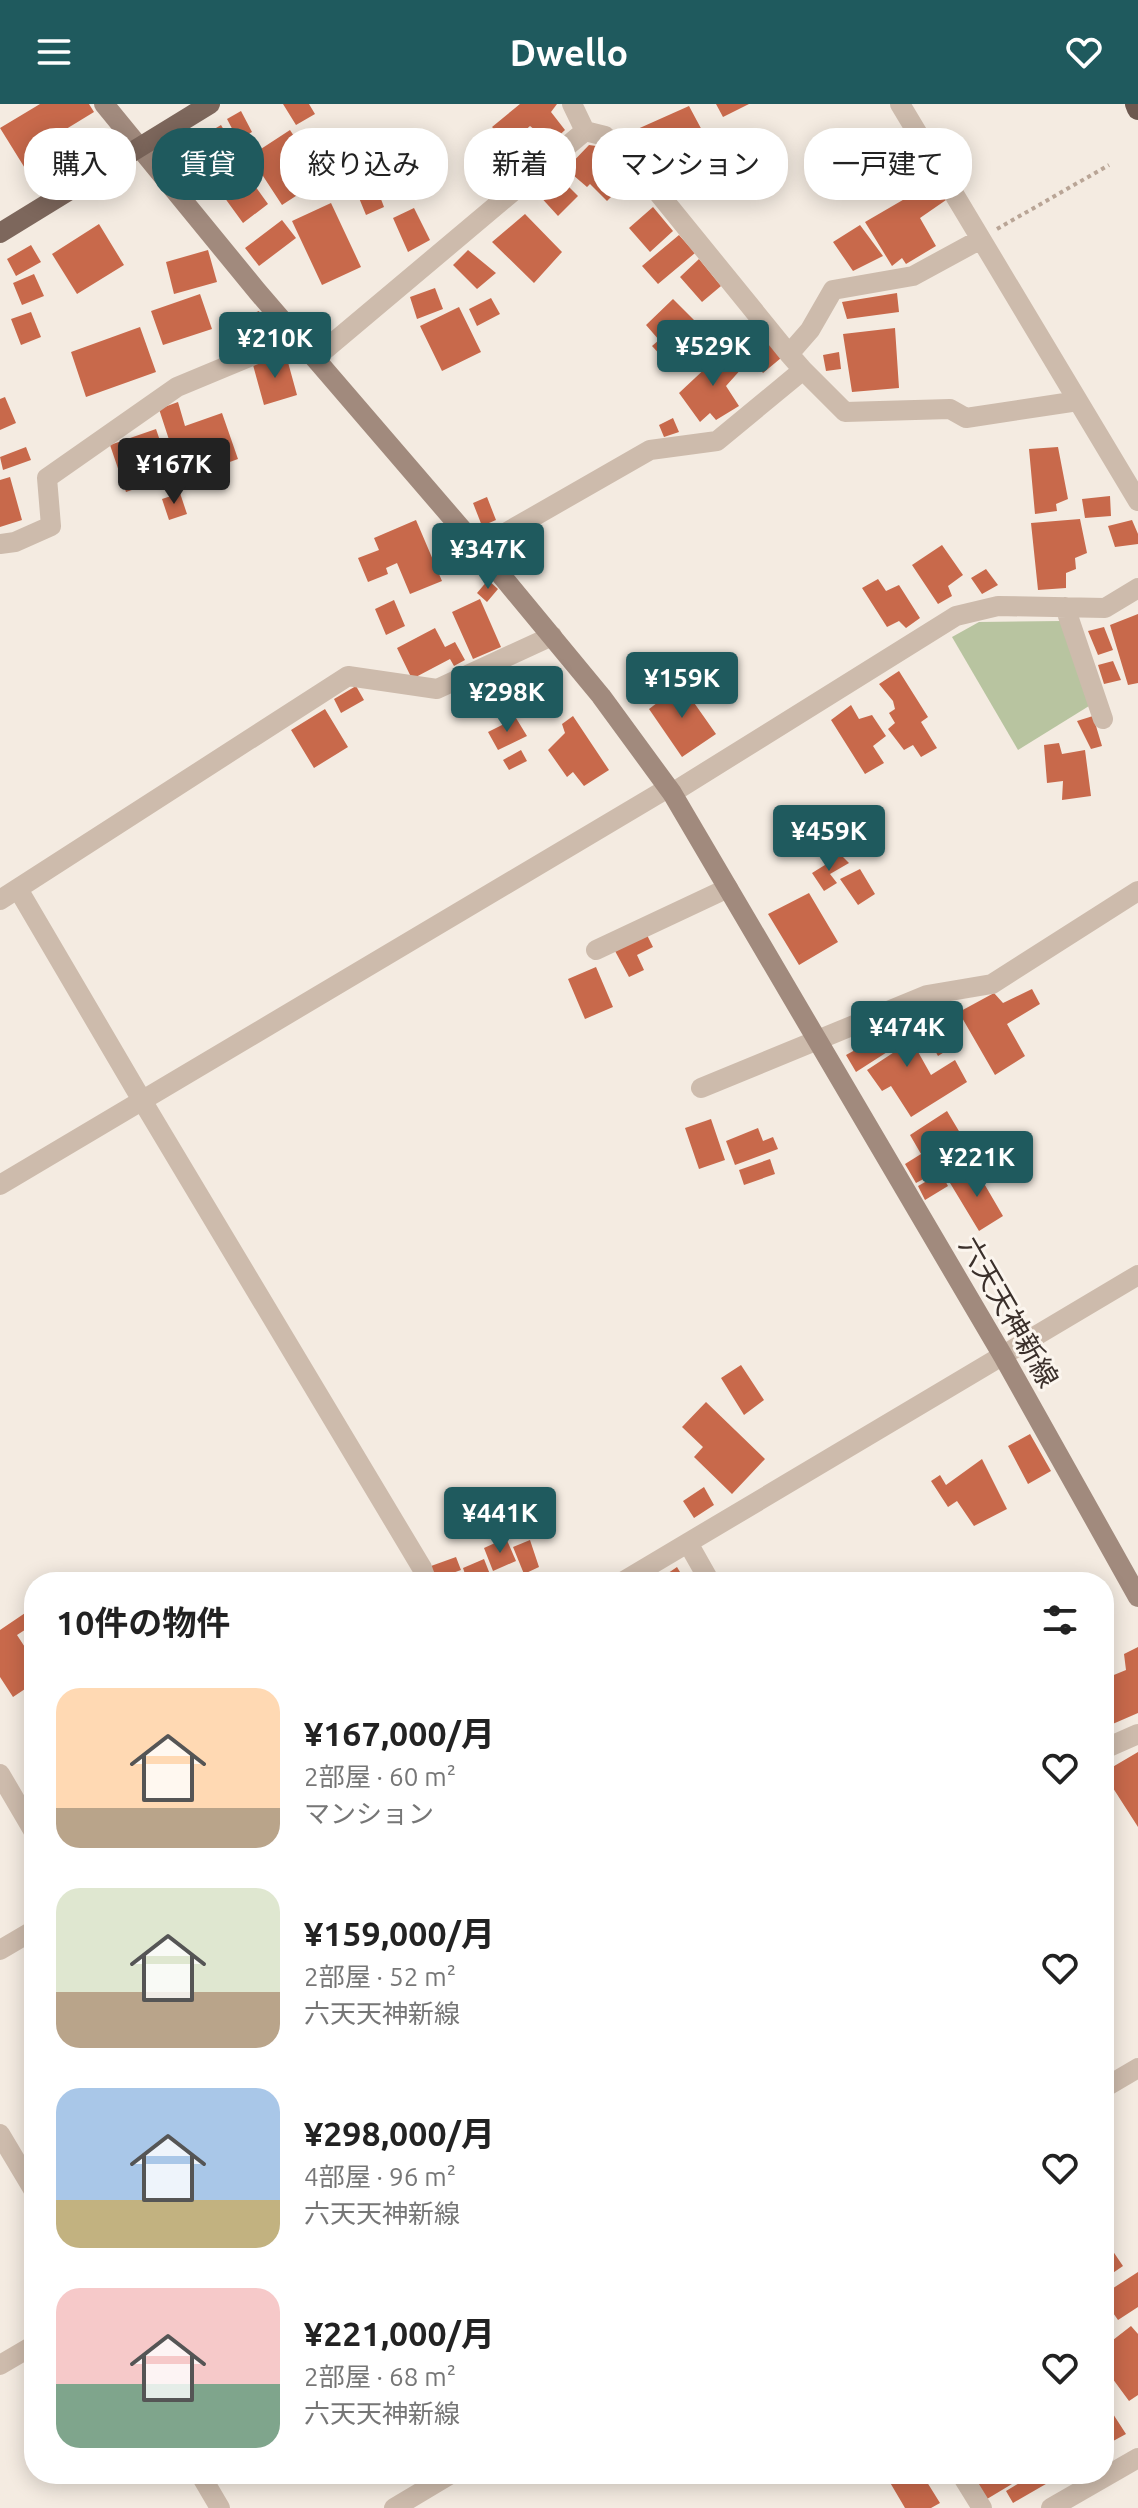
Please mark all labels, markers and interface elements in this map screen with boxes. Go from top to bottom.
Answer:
icon: menu [32,30,76,74]
icon: heart [1062,30,1106,74]
text: Dwello [510,32,628,73]
chip: 購入 [24,128,136,200]
chip: 賃貸 [152,128,264,200]
chip: 絞り込み [280,128,448,200]
chip: 新着 [464,128,576,200]
chip: マンション [592,128,788,200]
chip: 一戸建て [804,128,972,200]
pin: ¥210K [219,312,331,380]
pin: ¥529K [657,320,769,388]
text: ¥210K [237,323,313,352]
text: ¥529K [675,331,751,360]
pin: ¥167K [118,438,230,506]
text: ¥167K [136,449,212,478]
pin: ¥347K [432,523,544,591]
text: ¥347K [450,534,526,563]
pin: ¥159K [626,652,738,720]
text: ¥159K [644,663,720,692]
pin: ¥298K [451,666,563,734]
text: ¥298K [469,677,545,706]
pin: ¥459K [773,805,885,873]
text: ¥459K [791,816,867,845]
pin: ¥474K [851,1001,963,1069]
text: ¥474K [869,1012,945,1041]
pin: ¥221K [921,1131,1033,1199]
text: ¥221K [939,1142,1015,1171]
street label: 六天天神新線 [954,1231,1065,1392]
pin: ¥441K [444,1487,556,1555]
text: ¥441K [462,1498,538,1527]
icon: filters [1038,1598,1082,1642]
text: 10件の物件 [56,1603,230,1641]
text: ¥167,000/月 [304,1714,495,1752]
icon: home [120,1720,216,1816]
icon: heart [1038,1746,1082,1790]
text: 2部屋 · 60 m² [304,1762,456,1791]
text: マンション [304,1799,434,1828]
text: ¥159,000/月 [304,1914,495,1952]
icon: home [120,1920,216,2016]
icon: heart [1038,1946,1082,1990]
text: 2部屋 · 52 m² [304,1962,456,1991]
text: 六天天神新線 [304,1999,460,2028]
text: ¥298,000/月 [304,2114,495,2152]
icon: home [120,2120,216,2216]
icon: heart [1038,2146,1082,2190]
text: 4部屋 · 96 m² [304,2162,456,2191]
text: 六天天神新線 [304,2199,460,2228]
text: ¥221,000/月 [304,2314,495,2352]
icon: home [120,2320,216,2416]
icon: heart [1038,2346,1082,2390]
text: 2部屋 · 68 m² [304,2362,456,2391]
text: 六天天神新線 [304,2399,460,2428]

